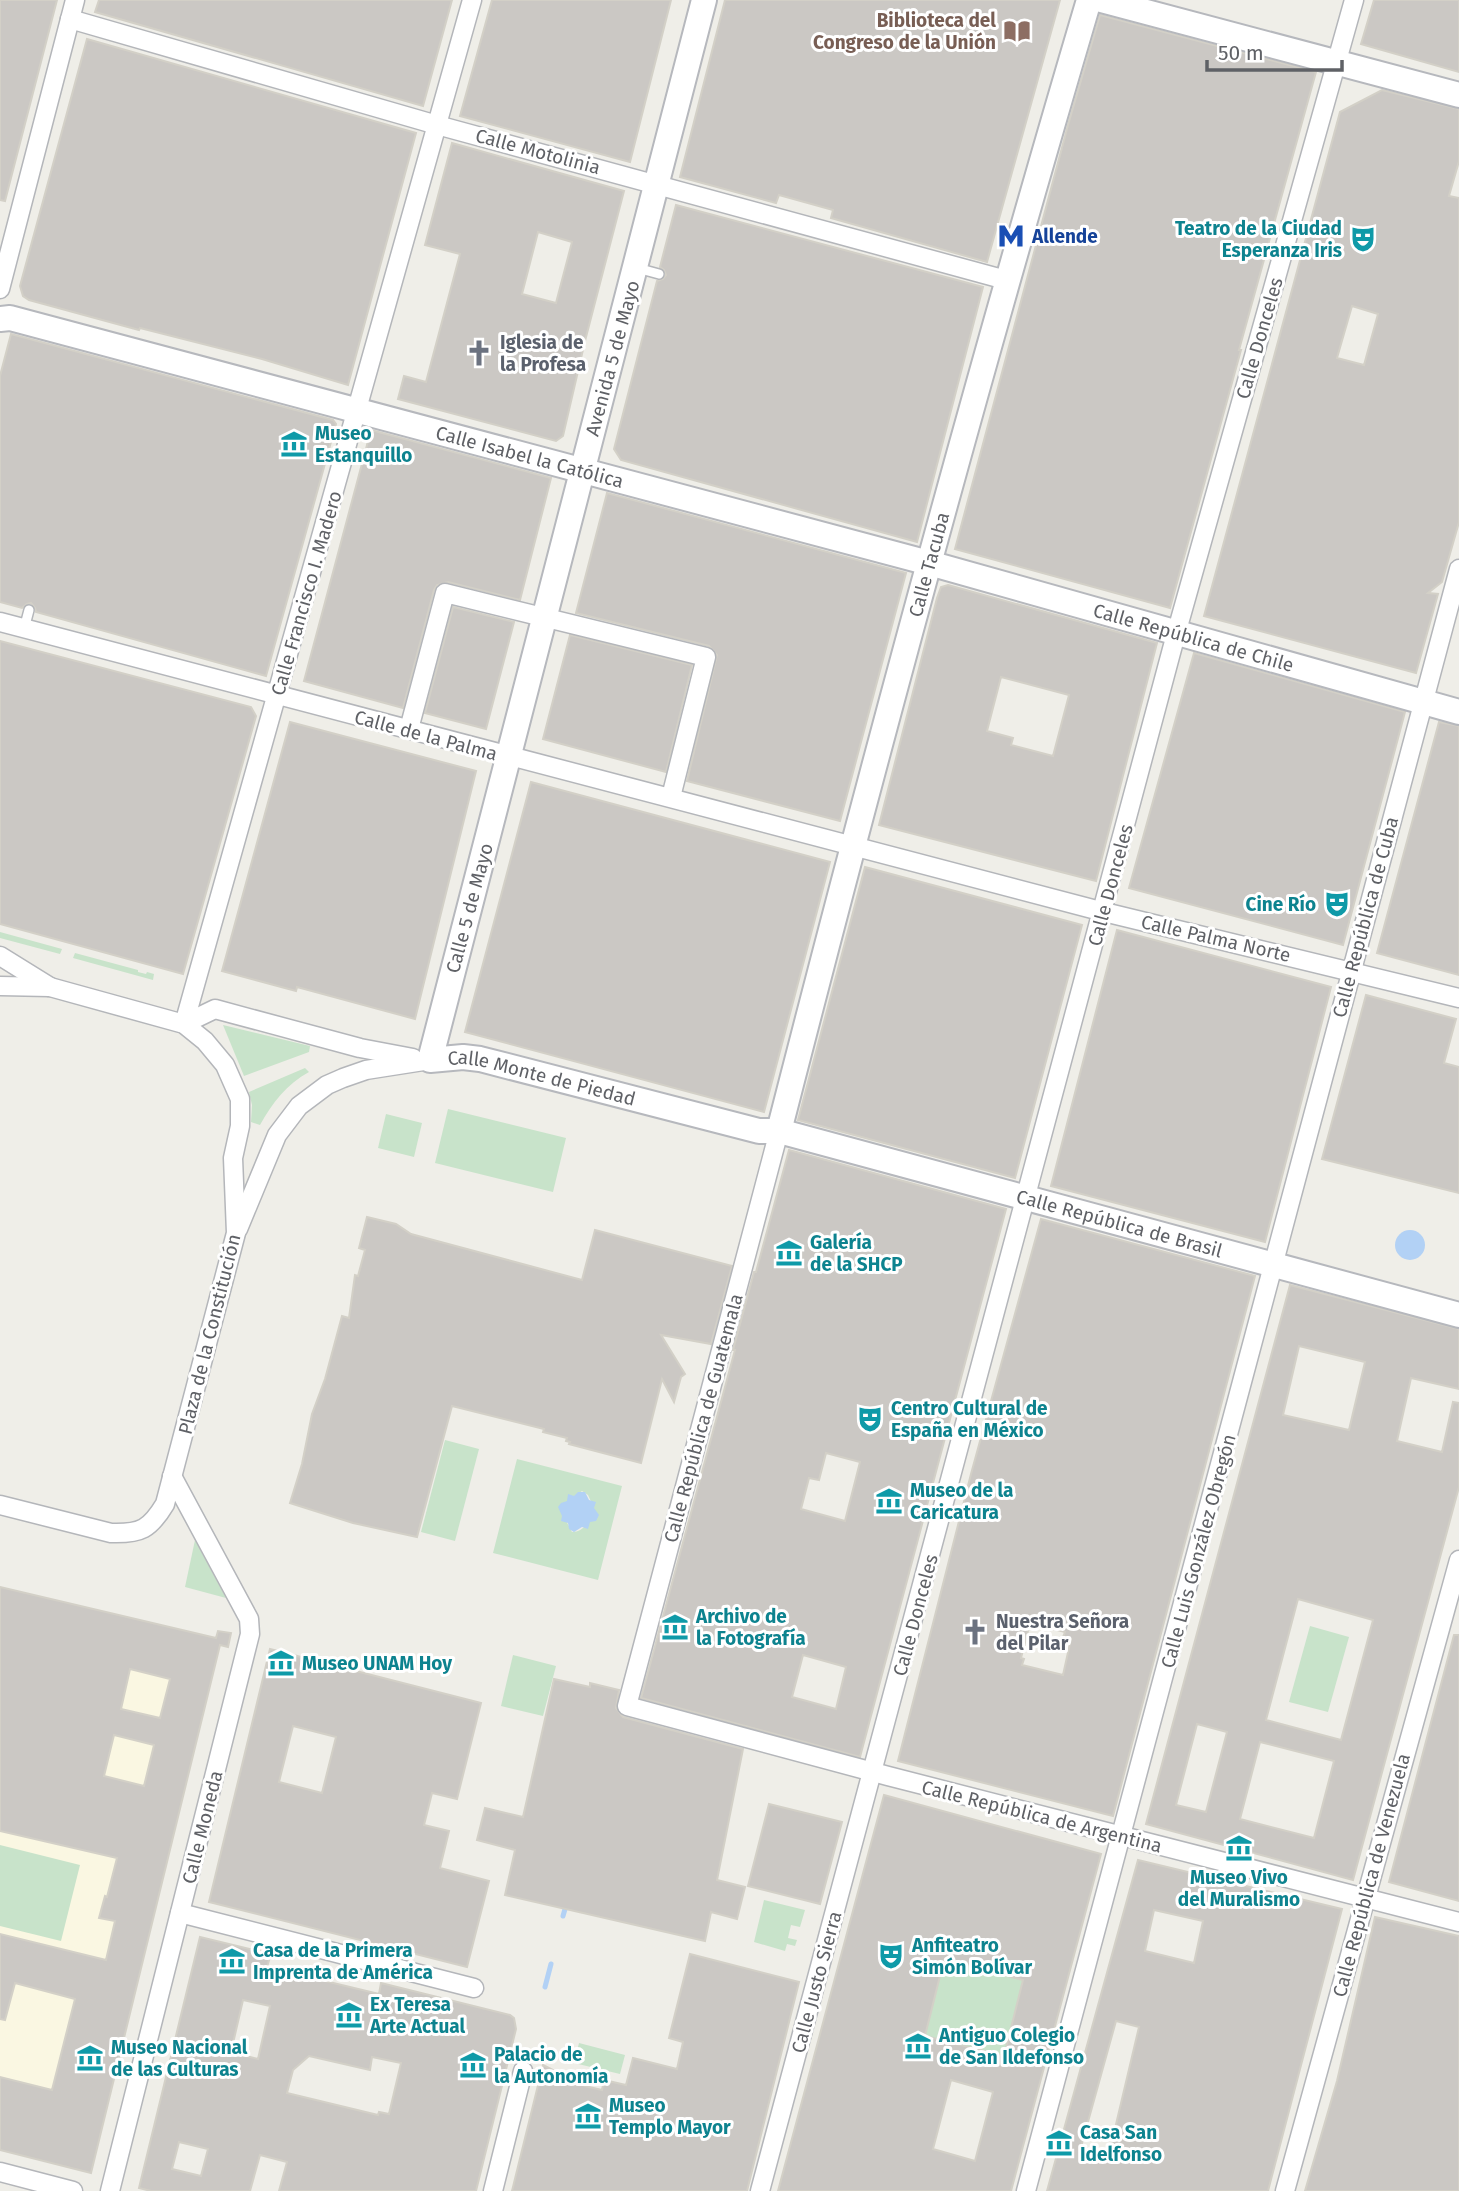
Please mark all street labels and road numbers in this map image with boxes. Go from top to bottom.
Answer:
street label: Calle Motolinia [473,124,603,179]
street label: Calle Donceles [1231,275,1288,402]
street label: Avenida 5 de Mayo [581,278,644,439]
street label: Calle Isabel la Católica [433,421,626,493]
street label: Calle Francisco I. Madero [266,488,347,698]
street label: Calle Tacuba [904,510,954,620]
street label: Calle República de Chile [1091,599,1296,677]
street label: Calle de la Palma [352,705,500,766]
street label: Calle República de Cuba [1328,814,1403,1020]
street label: Calle Donceles [1083,822,1138,949]
street label: Calle 5 de Mayo [441,841,498,976]
street label: Calle Palma Norte [1139,910,1293,967]
street label: Calle Monte de Piedad [447,1046,638,1111]
street label: Calle República de Brasil [1014,1185,1225,1263]
street label: Plaza de la Constitución [173,1231,246,1437]
street label: Calle República de Guatemala [659,1291,748,1545]
street label: Calle Luis González Obregón [1156,1432,1241,1671]
street label: Calle Donceles [888,1552,943,1679]
street label: Calle República de Venezuela [1328,1751,1415,1999]
street label: Calle Moneda [177,1768,228,1886]
street label: Calle República de Argentina [919,1775,1164,1858]
street label: Calle Justo Sierra [786,1909,846,2056]

